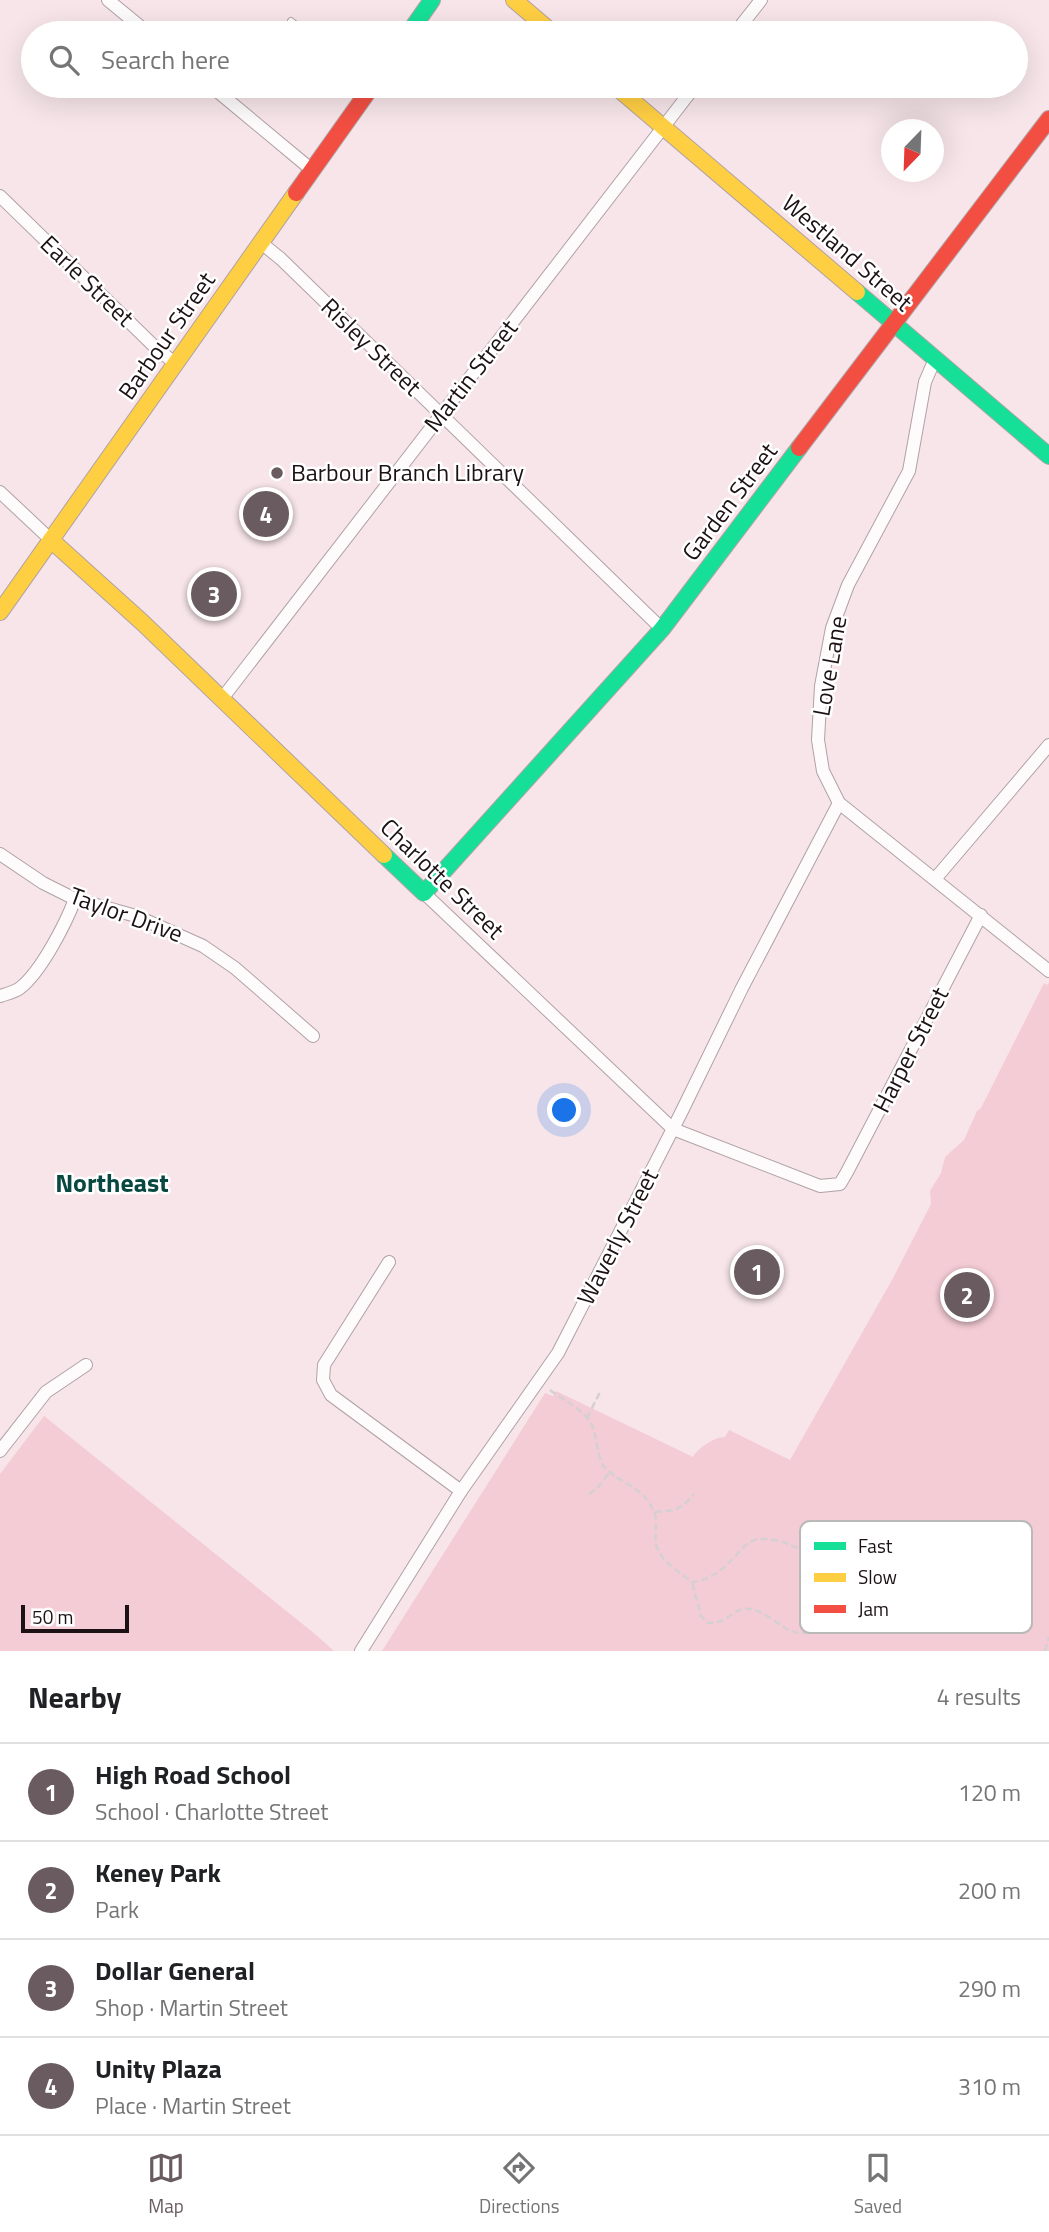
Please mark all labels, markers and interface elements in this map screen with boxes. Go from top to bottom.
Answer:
search box [21,21,1028,98]
text: Search here [101,40,230,79]
icon: search [45,41,83,79]
north arrow [881,119,944,182]
street label: Westland Street [774,185,921,320]
street label: Earle Street [33,226,143,335]
street label: Barbour Street [109,264,224,407]
street label: Risley Street [313,289,430,404]
street label: Martin Street [415,311,526,439]
street label: Garden Street [673,434,786,568]
place label: Barbour Branch Library [291,454,524,490]
marker: Barbour Branch Library [269,465,285,481]
pin: 4 [243,488,289,540]
pin: 3 [191,568,237,620]
street label: Love Lane [803,613,856,719]
street label: Charlotte Street [372,810,513,947]
street label: Taylor Drive [65,877,188,951]
street label: Harper Street [863,980,957,1119]
your location [547,1093,581,1127]
street label: Waverly Street [567,1162,667,1311]
district label: Northeast [55,1163,169,1202]
pin: 1 [734,1246,780,1298]
pin: 2 [944,1269,990,1321]
legend [800,1521,1032,1633]
text: Fast [858,1531,893,1560]
text: Slow [858,1562,897,1591]
text: Jam [858,1594,889,1623]
scale bar [21,1602,130,1634]
text: 50 m [32,1602,73,1631]
text: Nearby [28,1674,121,1720]
text: 4 results [937,1679,1021,1714]
text: High Road School [95,1755,291,1794]
text: 1 [45,1775,57,1810]
text: 120 m [958,1775,1021,1810]
text: School · Charlotte Street [95,1794,328,1829]
text: Keney Park [95,1853,221,1892]
text: 2 [45,1873,57,1908]
text: 200 m [958,1873,1021,1908]
text: Park [95,1892,139,1927]
text: Dollar General [95,1951,255,1990]
text: 3 [45,1971,57,2006]
text: 290 m [958,1971,1021,2006]
text: Shop · Martin Street [95,1990,288,2025]
text: Unity Plaza [95,2049,222,2088]
text: 4 [45,2069,57,2104]
text: 310 m [958,2069,1021,2104]
text: Place · Martin Street [95,2088,291,2123]
tab: Map [147,2149,185,2220]
tab: Directions [479,2149,560,2220]
tab: Saved [854,2149,902,2220]

